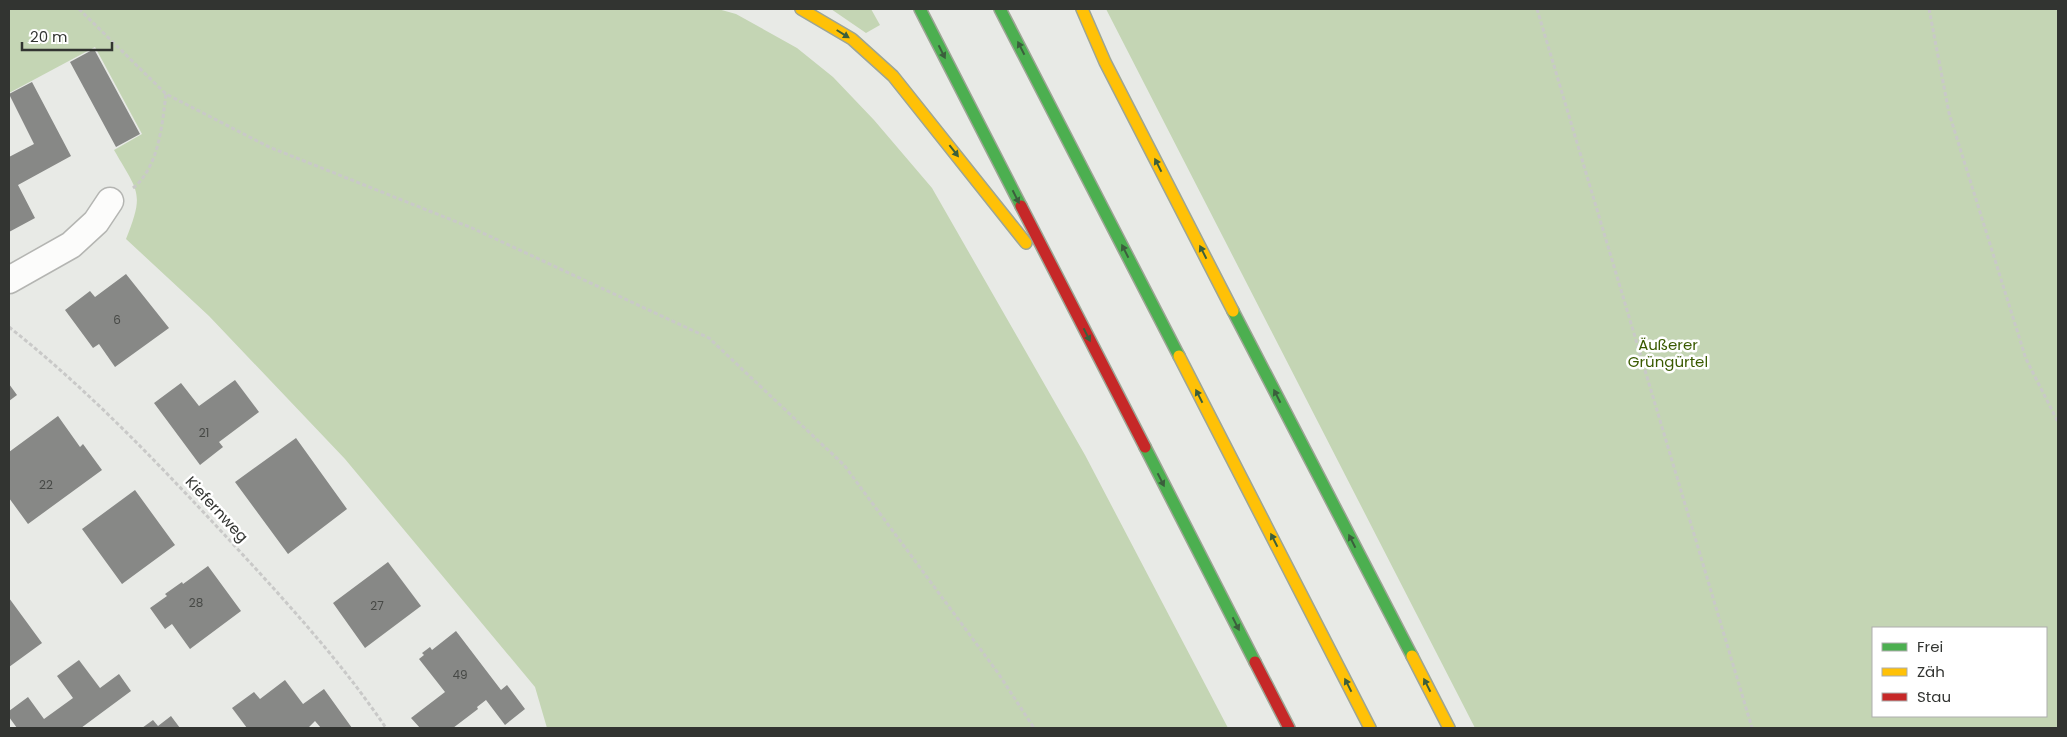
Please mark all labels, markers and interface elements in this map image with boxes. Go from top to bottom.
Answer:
scale bar [22,20,112,52]
text: 20 m [30,26,68,47]
one-way arrow [836,29,850,38]
one-way arrow [1017,40,1025,55]
one-way arrow [938,45,946,59]
one-way arrow [948,145,959,158]
one-way arrow [1154,158,1162,173]
one-way arrow [1012,190,1020,204]
one-way arrow [1121,244,1129,258]
one-way arrow [1199,245,1207,259]
house number: 6 [113,311,121,328]
one-way arrow [1083,328,1091,342]
park label: Äußerer Grüngürtel [1628,334,1708,372]
one-way arrow [1195,389,1203,403]
one-way arrow [1273,389,1281,404]
house number: 21 [199,424,209,441]
street label: Kiefernweg [181,471,253,547]
one-way arrow [1157,472,1165,487]
house number: 22 [39,476,53,493]
one-way arrow [1270,533,1278,548]
one-way arrow [1348,533,1356,548]
house number: 28 [189,594,203,611]
house number: 27 [370,597,384,614]
one-way arrow [1232,617,1240,631]
legend [1872,627,2047,717]
text: Frei [1917,636,1943,657]
text: Zäh [1917,661,1945,682]
house number: 49 [452,666,468,683]
one-way arrow [1344,678,1352,692]
one-way arrow [1423,678,1431,692]
text: Stau [1917,686,1951,707]

